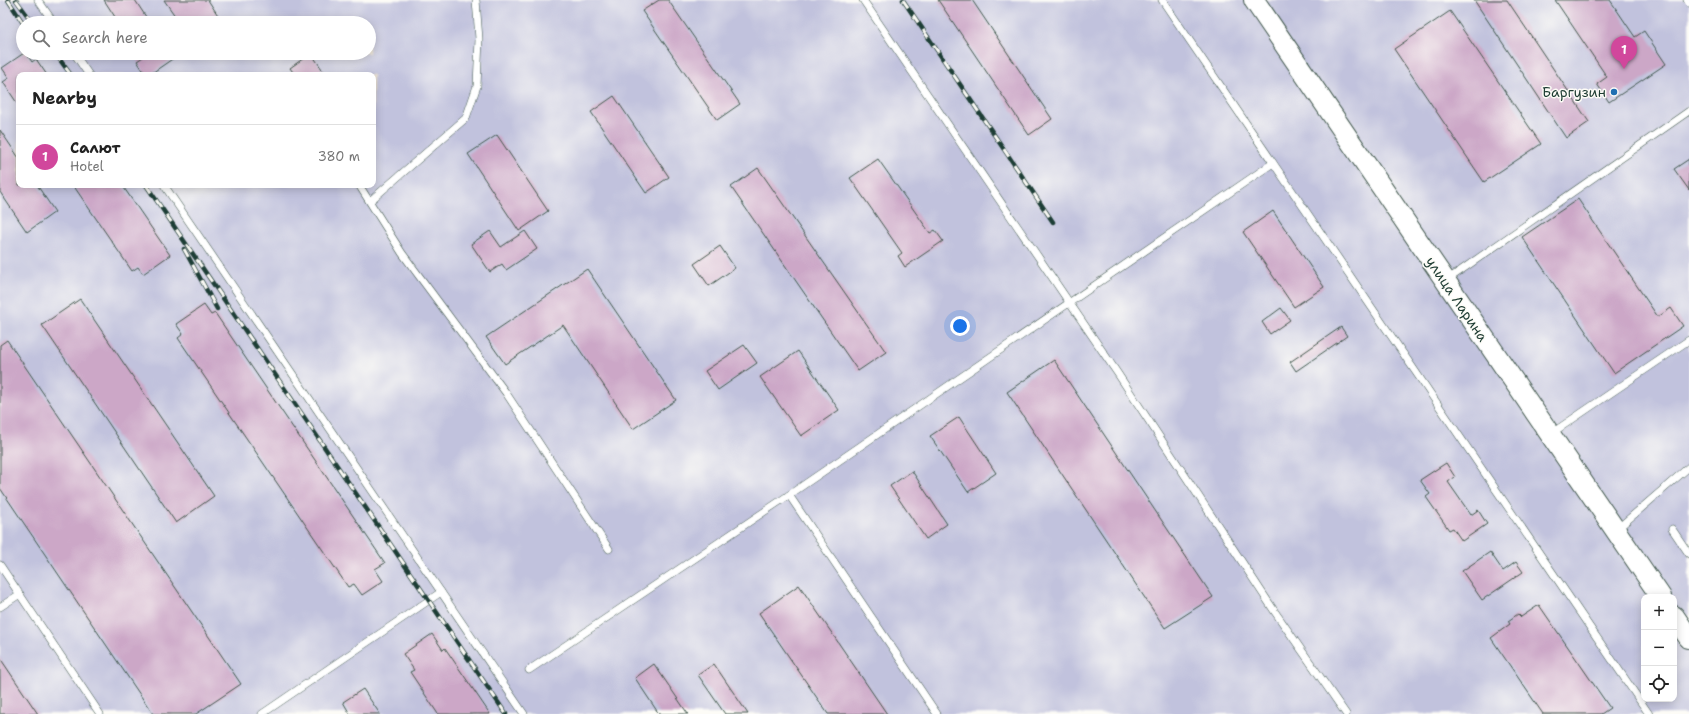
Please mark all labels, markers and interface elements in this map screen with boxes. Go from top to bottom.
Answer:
search box [16,16,376,60]
icon: search [30,27,52,49]
text: Search here [62,28,148,48]
pin: 1 [1611,36,1637,69]
place label: Баргузин [1542,83,1606,101]
text: Nearby [32,87,97,109]
marker: Баргузин [1609,87,1619,97]
text: Салют [70,138,121,158]
text: 1 [42,148,48,165]
text: 380 m [318,148,360,165]
text: Hotel [70,158,104,175]
street label: улица Ларина [1422,253,1492,345]
your location [950,316,970,336]
map controls [1641,594,1677,702]
button: + [1641,594,1677,630]
button: − [1641,630,1677,666]
button: locate [1641,666,1677,702]

